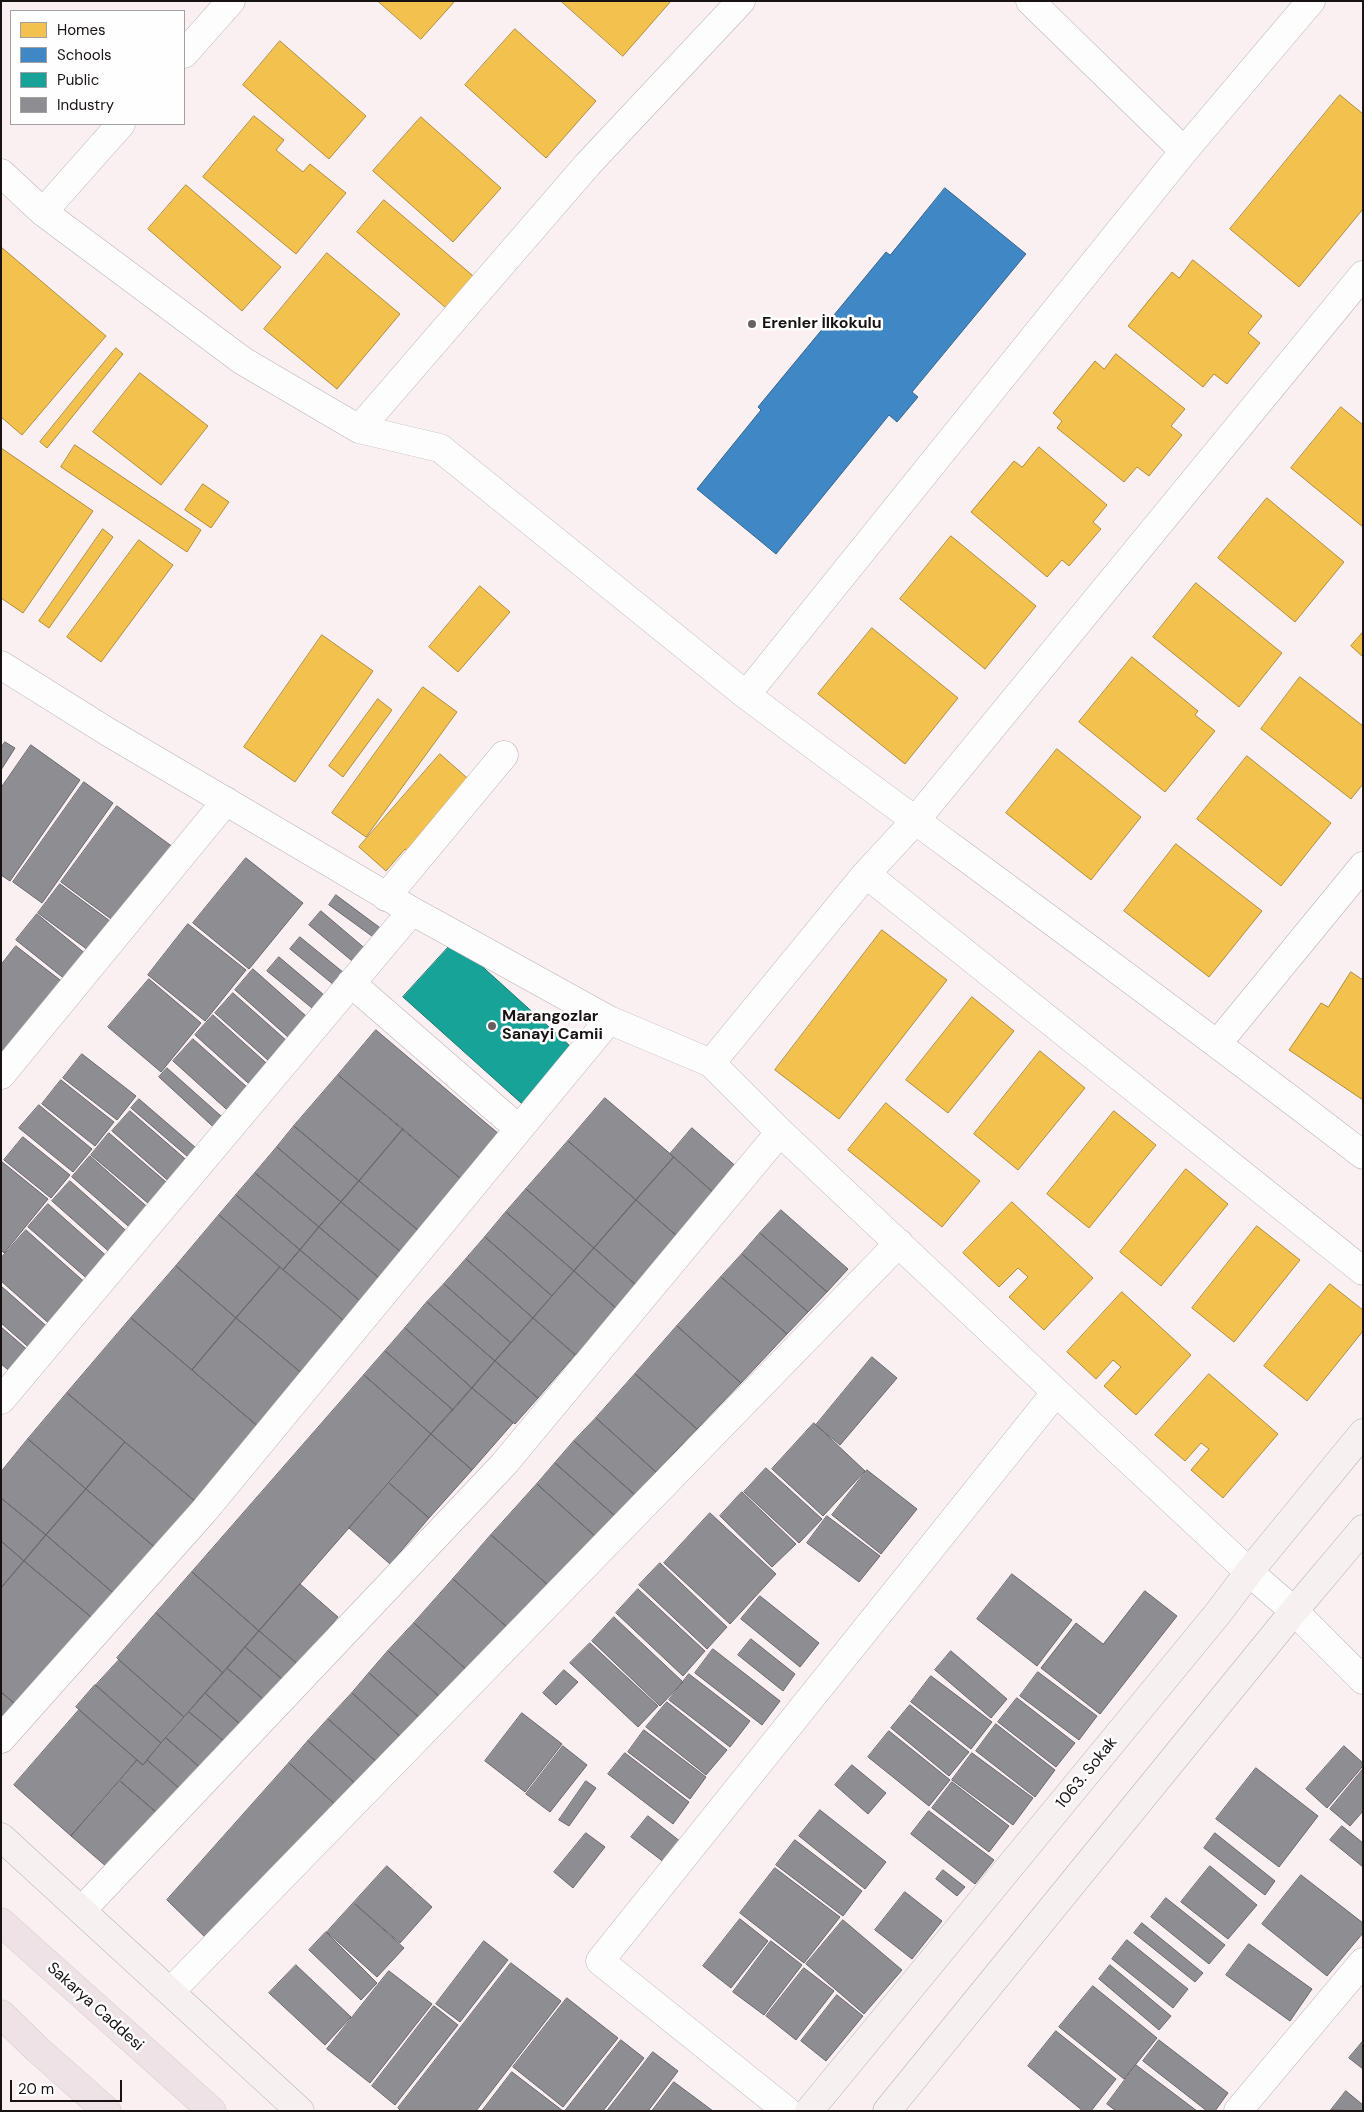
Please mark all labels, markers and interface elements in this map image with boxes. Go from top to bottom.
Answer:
legend [10,10,185,125]
text: Homes [57,20,106,40]
text: Schools [57,45,112,65]
text: Public [57,70,99,90]
text: Industry [57,95,114,115]
place label: Erenler İlkokulu [762,314,882,334]
marker: Erenler İlkokulu [746,318,758,330]
place label: Marangozlar Sanayi Camii [502,1007,603,1045]
marker: Marangozlar Sanayi Camii [486,1020,498,1032]
street label: 1063. Sokak [1052,1733,1122,1813]
street label: Sakarya Caddesi [43,1959,147,2055]
scale bar [12,2070,125,2102]
text: 20 m [18,2079,54,2099]

